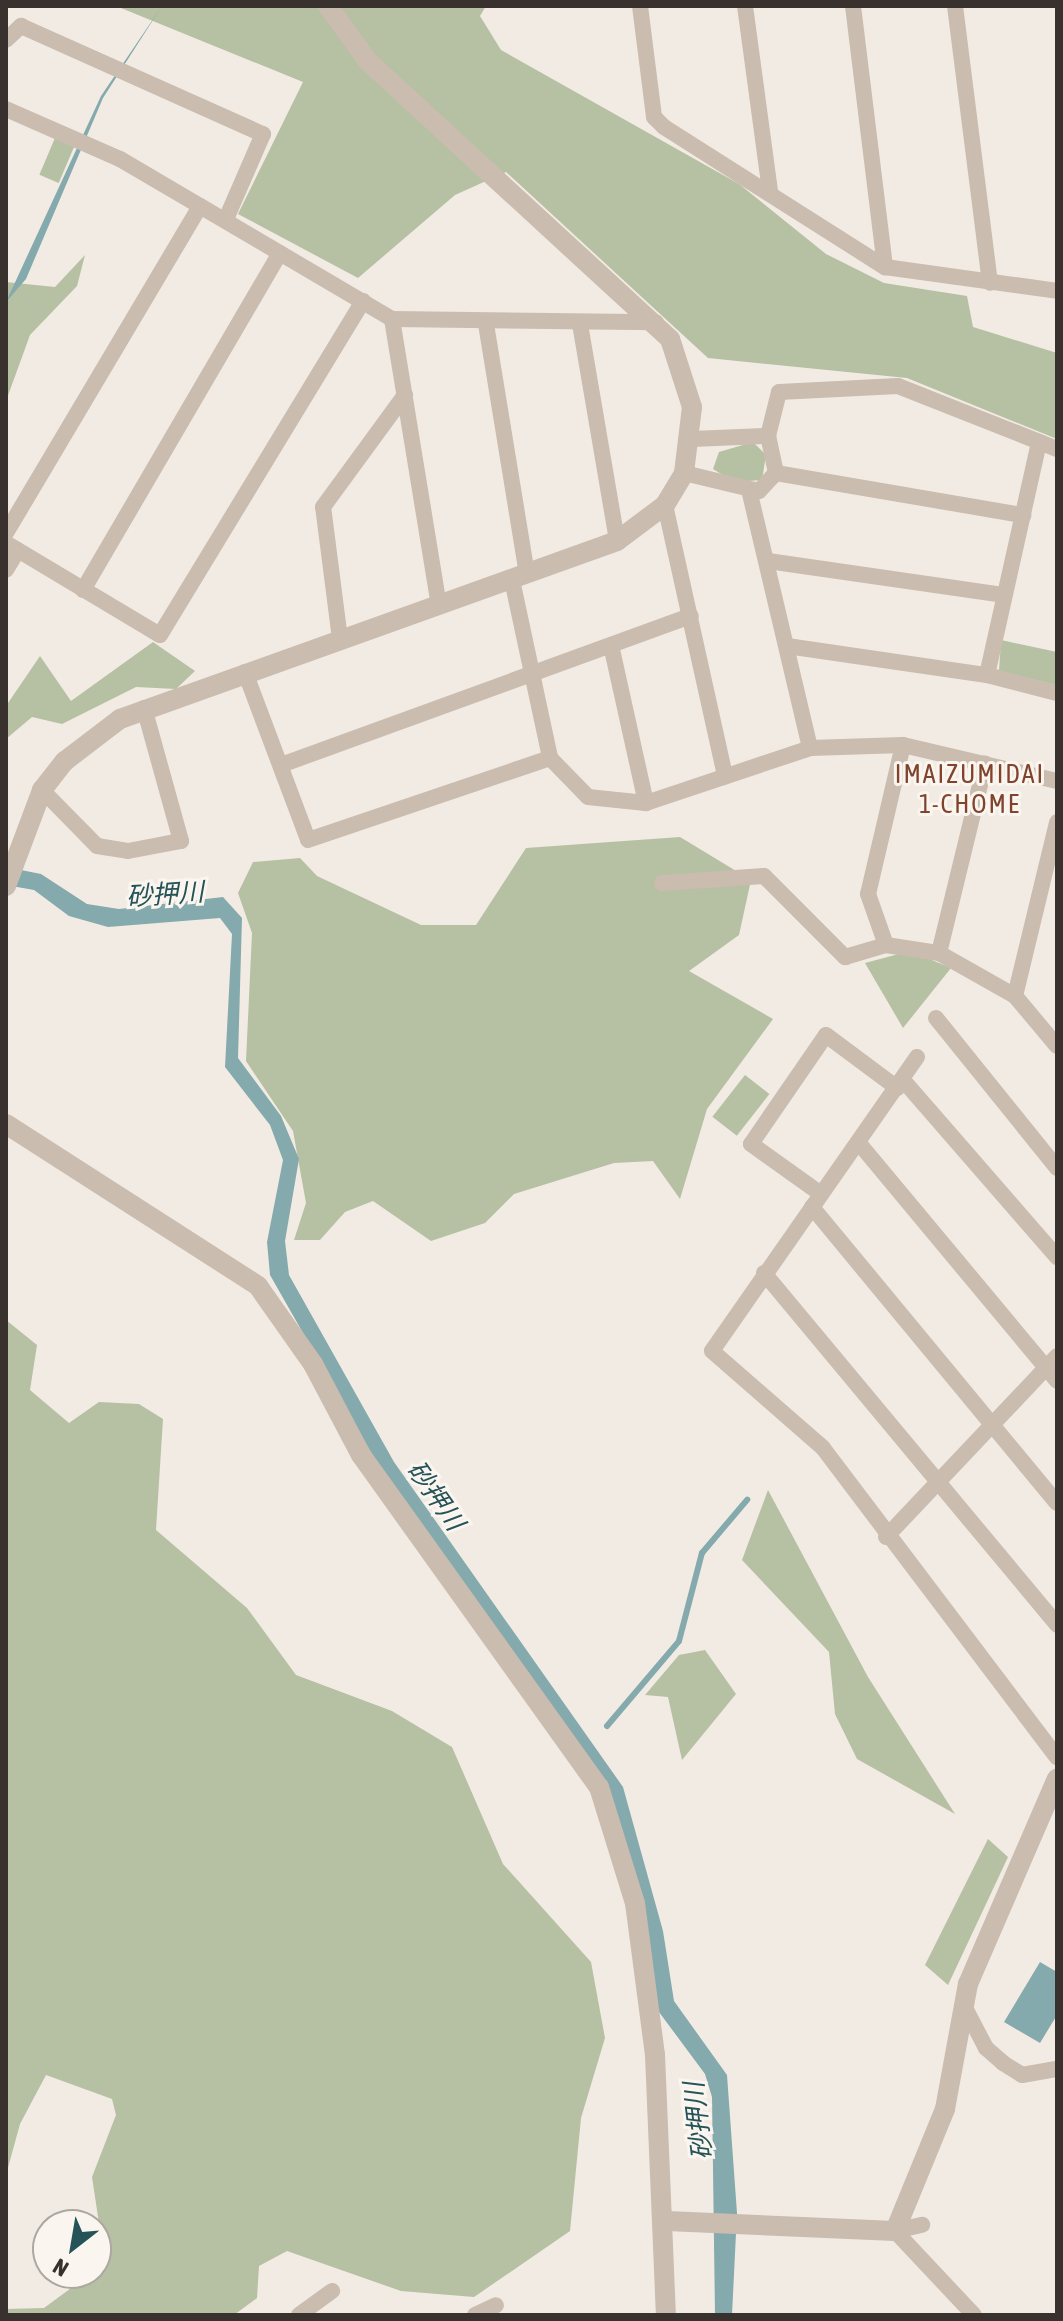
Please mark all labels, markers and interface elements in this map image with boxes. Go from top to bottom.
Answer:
district label: IMAIZUMIDAI 1-CHOME [895,759,1045,820]
water label: 砂押川 [125,877,205,913]
water label: 砂押川 [400,1455,470,1537]
water label: 砂押川 [679,2080,719,2162]
north arrow [32,2209,112,2289]
text: N [48,2253,73,2282]

